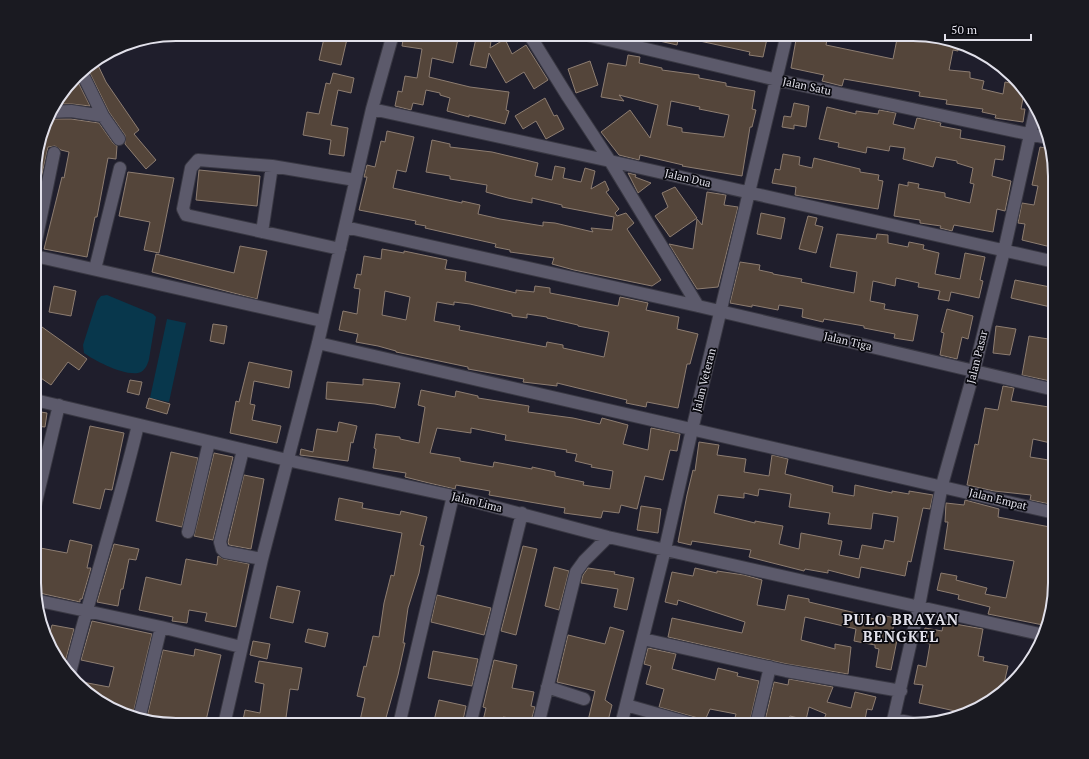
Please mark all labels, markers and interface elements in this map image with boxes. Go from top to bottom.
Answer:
scale bar [945,16,1031,42]
text: 50 m [951,22,978,37]
street label: Jalan Satu [781,74,833,98]
street label: Jalan Dua [664,166,713,190]
street label: Jalan Pasar [964,328,991,385]
street label: Jalan Tiga [823,329,874,353]
street label: Jalan Veteran [689,346,719,413]
street label: Jalan Empat [968,485,1028,513]
street label: Jalan Lima [450,489,504,515]
district label: PULO BRAYAN BENGKEL [843,609,959,646]

